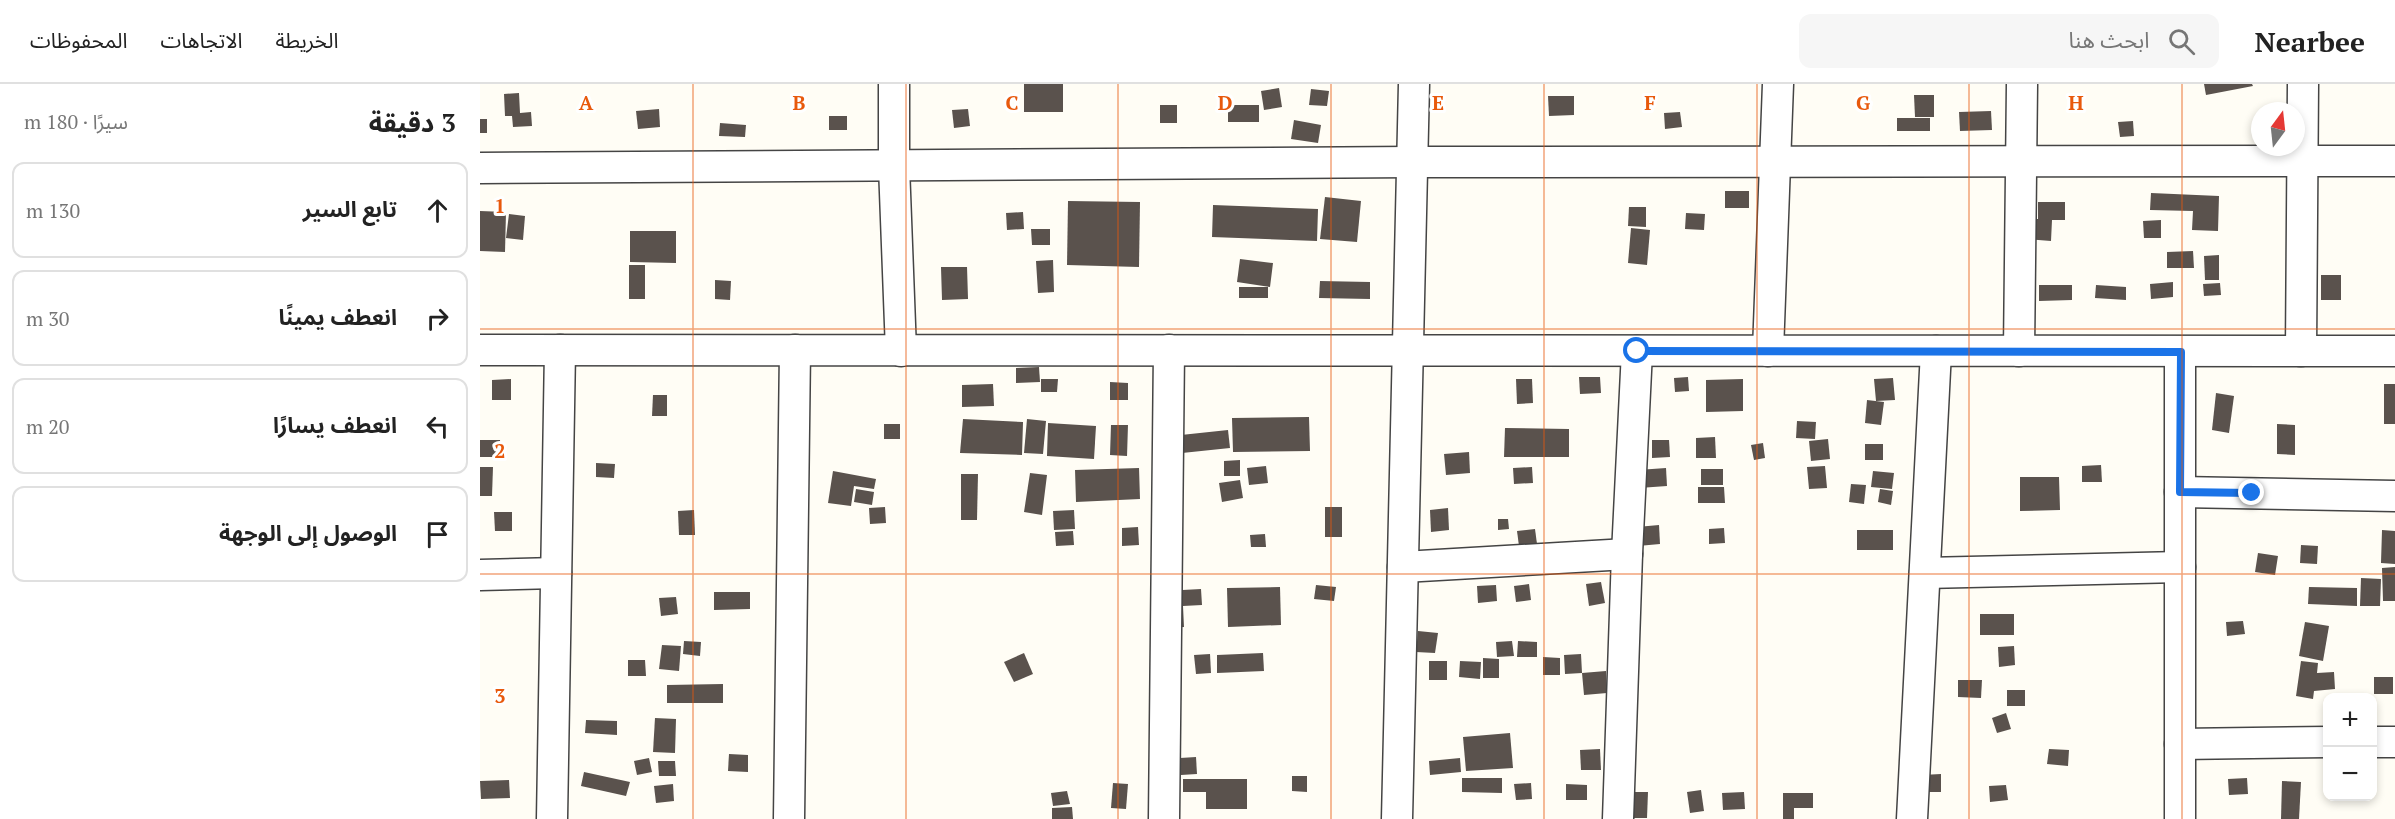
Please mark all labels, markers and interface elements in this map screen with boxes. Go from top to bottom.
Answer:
search box [1799,14,2219,68]
text: Nearbee [2255,23,2365,60]
text: ابحث هنا [2068,25,2150,54]
icon: search [2165,25,2198,58]
text: المحفوظات [30,26,127,54]
text: الاتجاهات [160,26,242,54]
text: الخريطة [275,26,338,54]
text: A [579,89,594,116]
text: B [793,89,806,116]
text: C [1005,89,1019,116]
text: D [1218,89,1232,116]
text: E [1432,89,1444,116]
text: F [1644,89,1656,116]
text: G [1856,89,1870,116]
text: H [2068,89,2084,116]
north arrow [2251,102,2305,156]
text: 3 دقيقة [369,105,456,139]
text: سيرًا · 180 m [24,108,128,135]
text: 1 [494,192,506,219]
text: تابع السير [303,194,397,223]
icon: ahead [421,194,454,227]
text: 130 m [26,197,80,224]
text: انعطف يمينًا [279,302,397,331]
icon: right [421,302,454,335]
text: 30 m [26,305,69,332]
route start [1623,337,1649,363]
text: انعطف يسارًا [273,410,397,439]
icon: left [421,410,454,443]
text: 20 m [26,413,69,440]
text: 2 [494,437,506,464]
route end [2238,479,2264,505]
text: الوصول إلى الوجهة [219,518,397,547]
icon: arrive [421,518,454,551]
text: 3 [494,682,506,709]
map controls [2323,693,2377,801]
button: + [2323,693,2377,747]
button: − [2323,747,2377,801]

